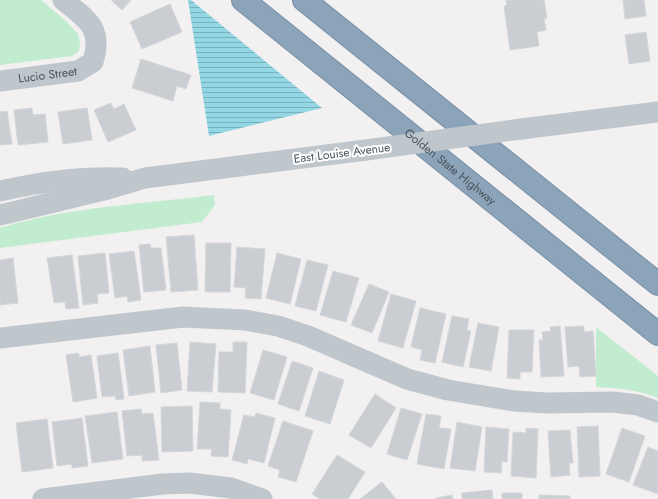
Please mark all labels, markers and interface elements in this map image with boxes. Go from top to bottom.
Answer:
street label: Lucio Street [17,62,78,88]
street label: Golden State Highway [400,124,501,210]
street label: East Louise Avenue [293,138,391,168]

